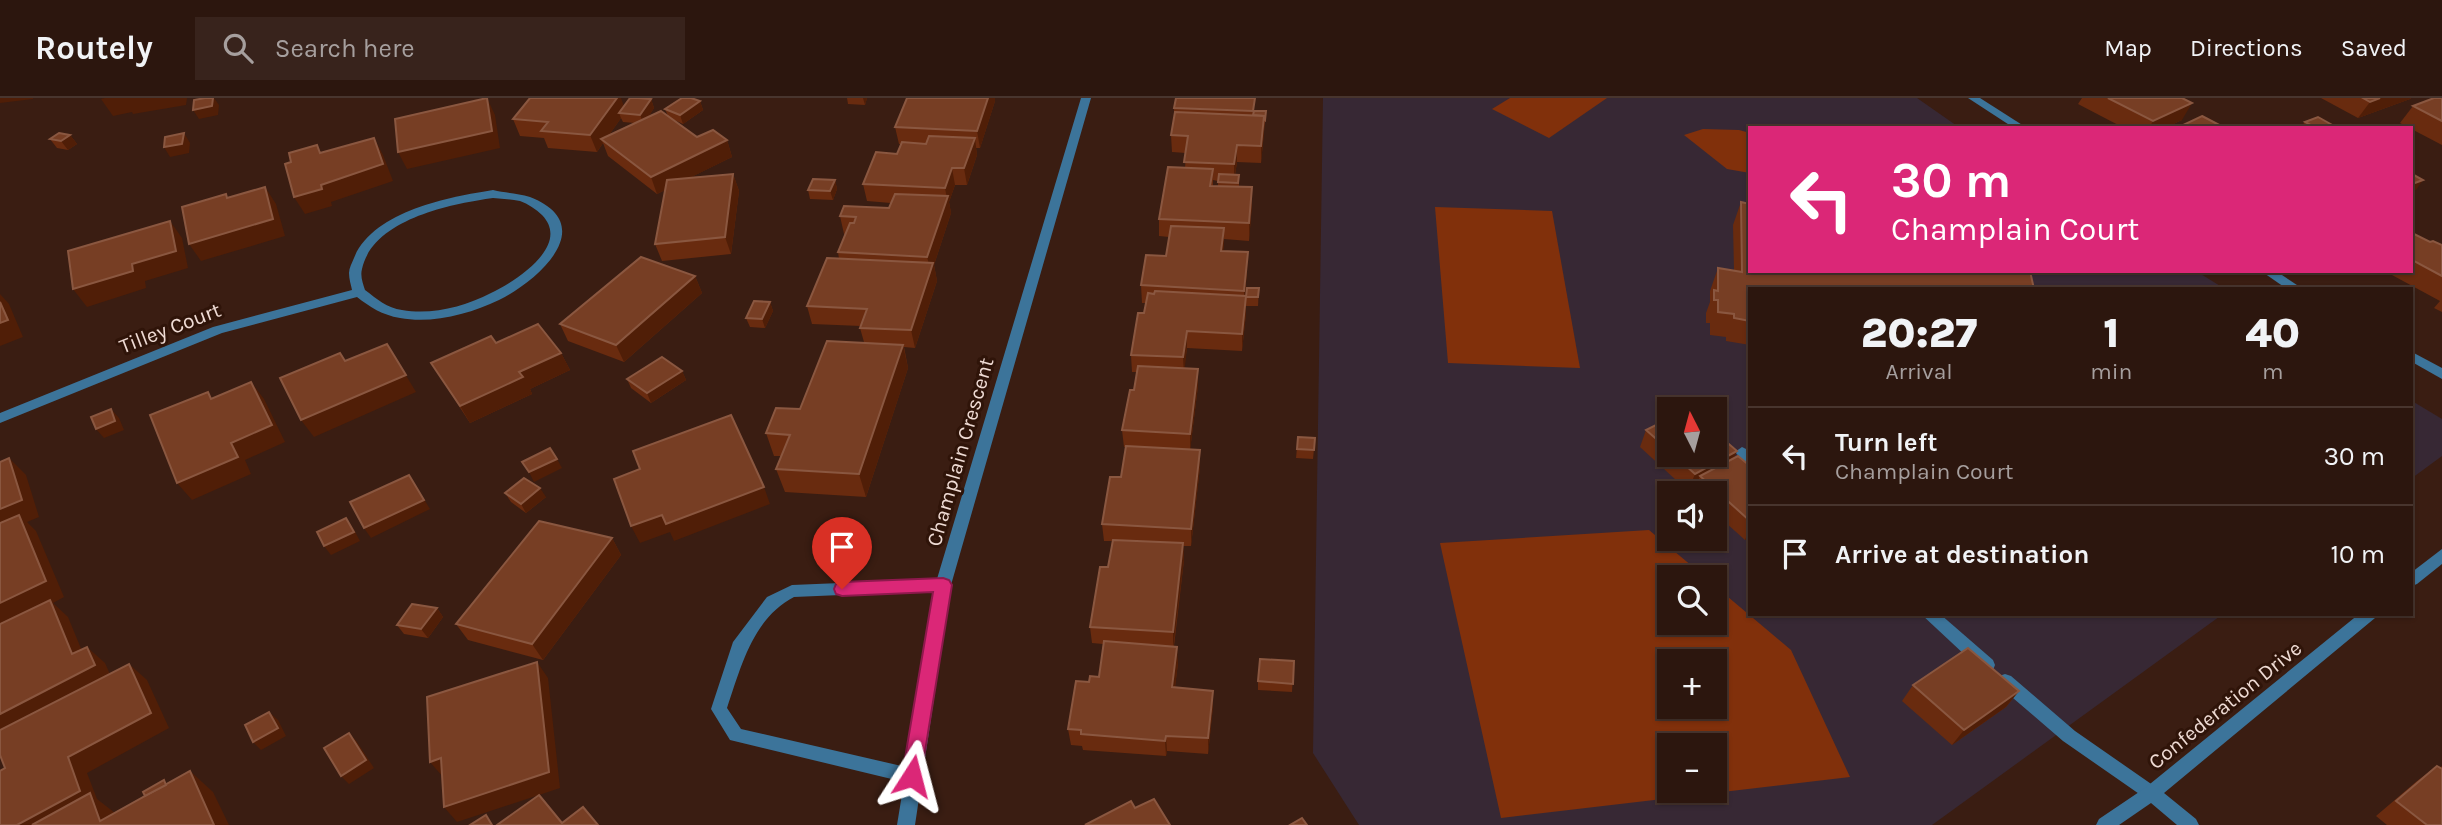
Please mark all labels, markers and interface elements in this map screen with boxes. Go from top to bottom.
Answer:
search box [195,17,685,80]
text: Routely [35,29,153,67]
icon: search [219,29,257,67]
text: Search here [275,33,415,64]
text: Map [2104,34,2152,62]
text: Directions [2190,34,2303,62]
text: Saved [2341,34,2407,62]
text: 30 m [1891,152,2011,209]
icon: left [1776,154,1867,245]
text: Champlain Court [1891,211,2139,248]
street label: Tilley Court [116,298,224,358]
text: 20:27 [1861,308,1977,358]
text: 1 [2103,308,2119,358]
text: 40 [2245,308,2300,358]
street label: Champlain Crescent [922,355,998,549]
text: Arrival [1885,358,1953,385]
text: min [2090,358,2132,385]
text: m [2262,358,2283,385]
north arrow [1657,397,1727,467]
map controls [1657,397,1727,803]
text: Turn left [1835,427,1937,458]
icon: left [1776,437,1814,475]
text: 30 m [2324,441,2385,472]
text: Champlain Court [1835,458,2013,485]
button: sound [1657,481,1727,551]
pin [812,517,872,589]
icon: arrive [823,528,861,566]
icon: arrive [1776,535,1814,573]
text: Arrive at destination [1835,539,2089,570]
text: 10 m [2330,539,2385,570]
button: search [1657,565,1727,635]
street label: Confederation Drive [2144,636,2306,774]
button: + [1657,649,1727,719]
button: − [1657,733,1727,803]
position arrow [875,739,949,813]

